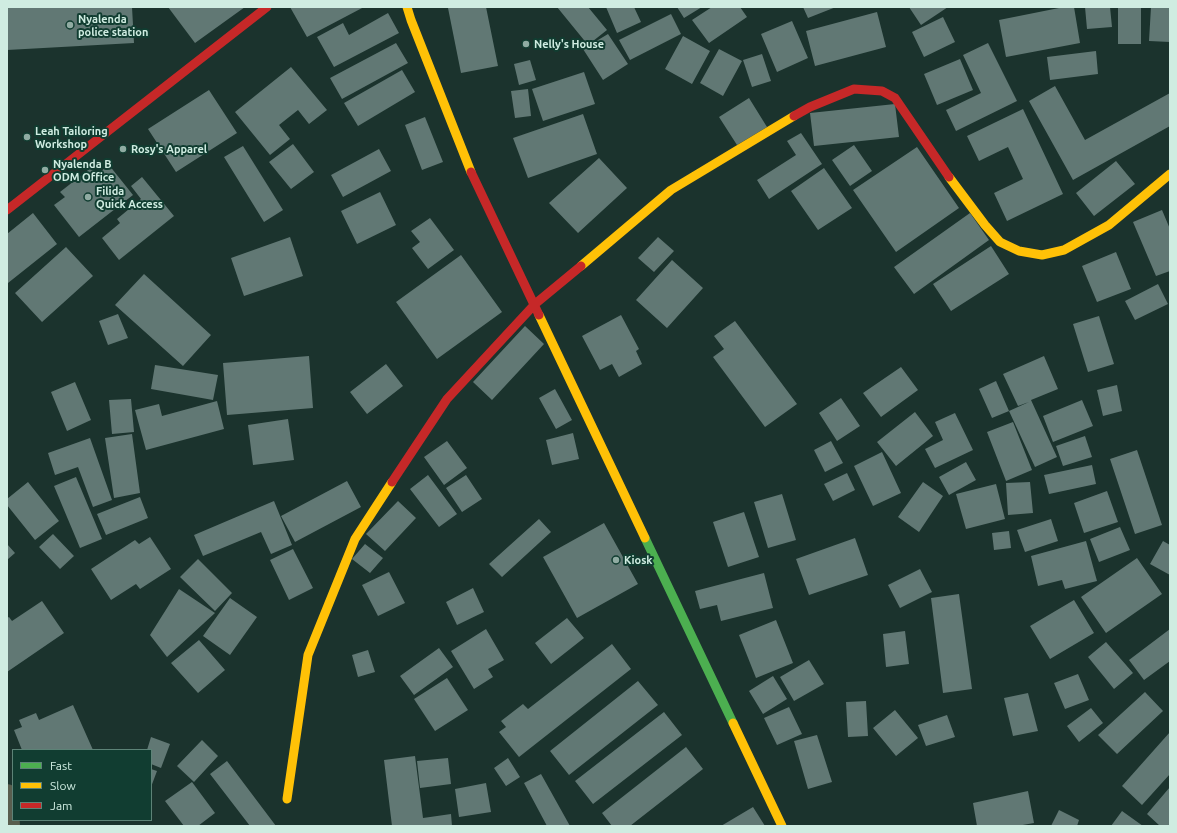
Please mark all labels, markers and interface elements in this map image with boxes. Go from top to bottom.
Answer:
place label: Nyalenda police station [78,12,148,38]
marker: Nyalenda police station [65,20,75,30]
place label: Nelly's House [534,37,604,51]
marker: Nelly's House [521,39,531,49]
place label: Leah Tailoring Workshop [35,124,108,150]
marker: Leah Tailoring Workshop [22,132,32,142]
place label: Rosy's Apparel [131,142,207,156]
marker: Rosy's Apparel [118,144,128,154]
place label: Nyalenda B ODM Office [53,157,114,183]
marker: Nyalenda B ODM Office [40,165,50,175]
place label: Filida Quick Access [96,184,163,210]
marker: Filida Quick Access [83,192,93,202]
place label: Kiosk [624,553,652,567]
marker: Kiosk [611,555,621,565]
legend [12,749,152,821]
text: Fast [50,759,72,772]
text: Slow [50,779,76,792]
text: Jam [50,799,72,812]

